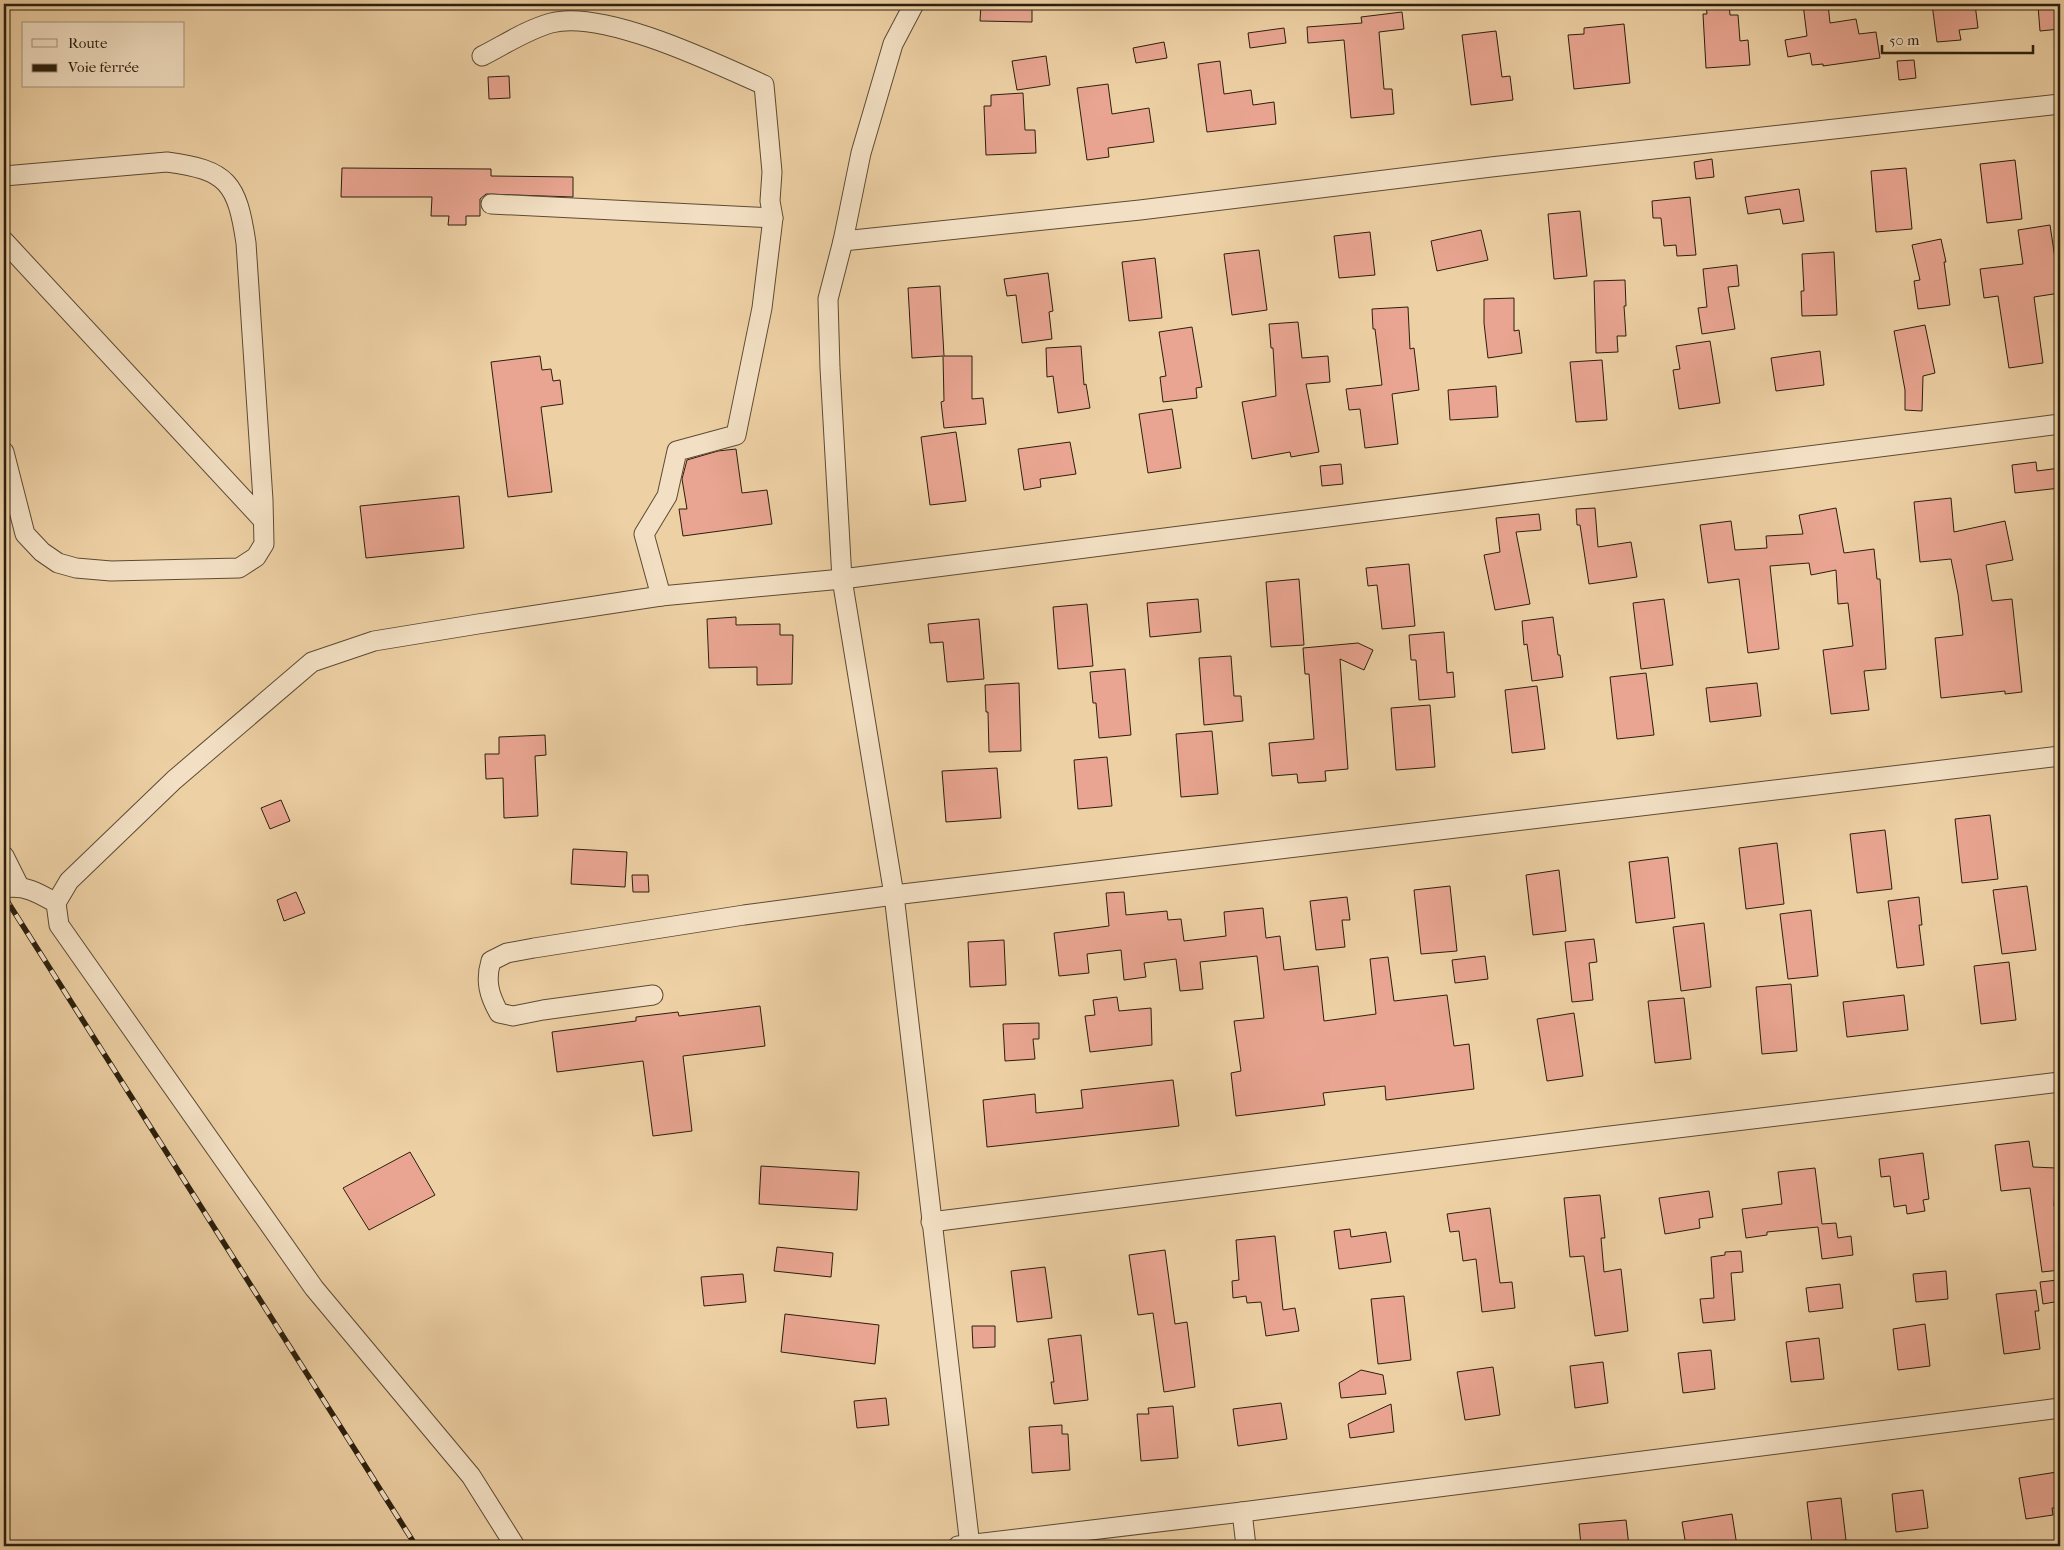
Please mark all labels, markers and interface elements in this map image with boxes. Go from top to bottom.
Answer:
legend [22,22,185,88]
scale bar [1882,22,2033,54]
text: 50 m [1889,31,1920,49]
text: Route [68,34,108,52]
text: Voie ferrée [67,58,140,76]

